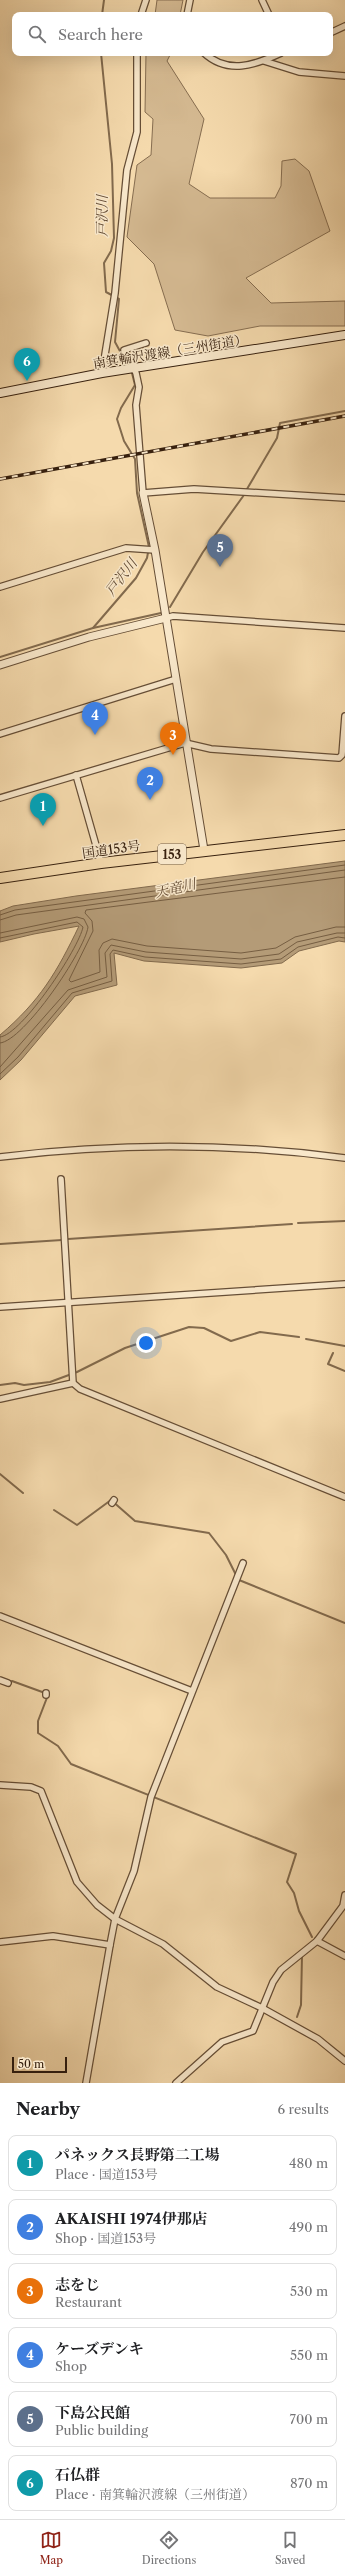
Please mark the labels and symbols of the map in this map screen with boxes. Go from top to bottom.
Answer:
water label: 戸沢川 [93,193,111,237]
street label: 南箕輪沢渡線（三州街道） [92,331,248,371]
pin: 6 [14,348,40,381]
pin: 5 [207,534,233,567]
water label: 戸沢川 [101,553,142,599]
pin: 4 [82,702,108,735]
pin: 3 [160,722,186,755]
pin: 2 [137,767,163,800]
pin: 1 [30,793,56,826]
street label: 国道153号 [81,837,141,861]
road number: 153 [158,844,186,864]
water label: 天竜川 [153,874,199,901]
your location [136,1333,156,1353]
scale bar [12,2055,67,2074]

